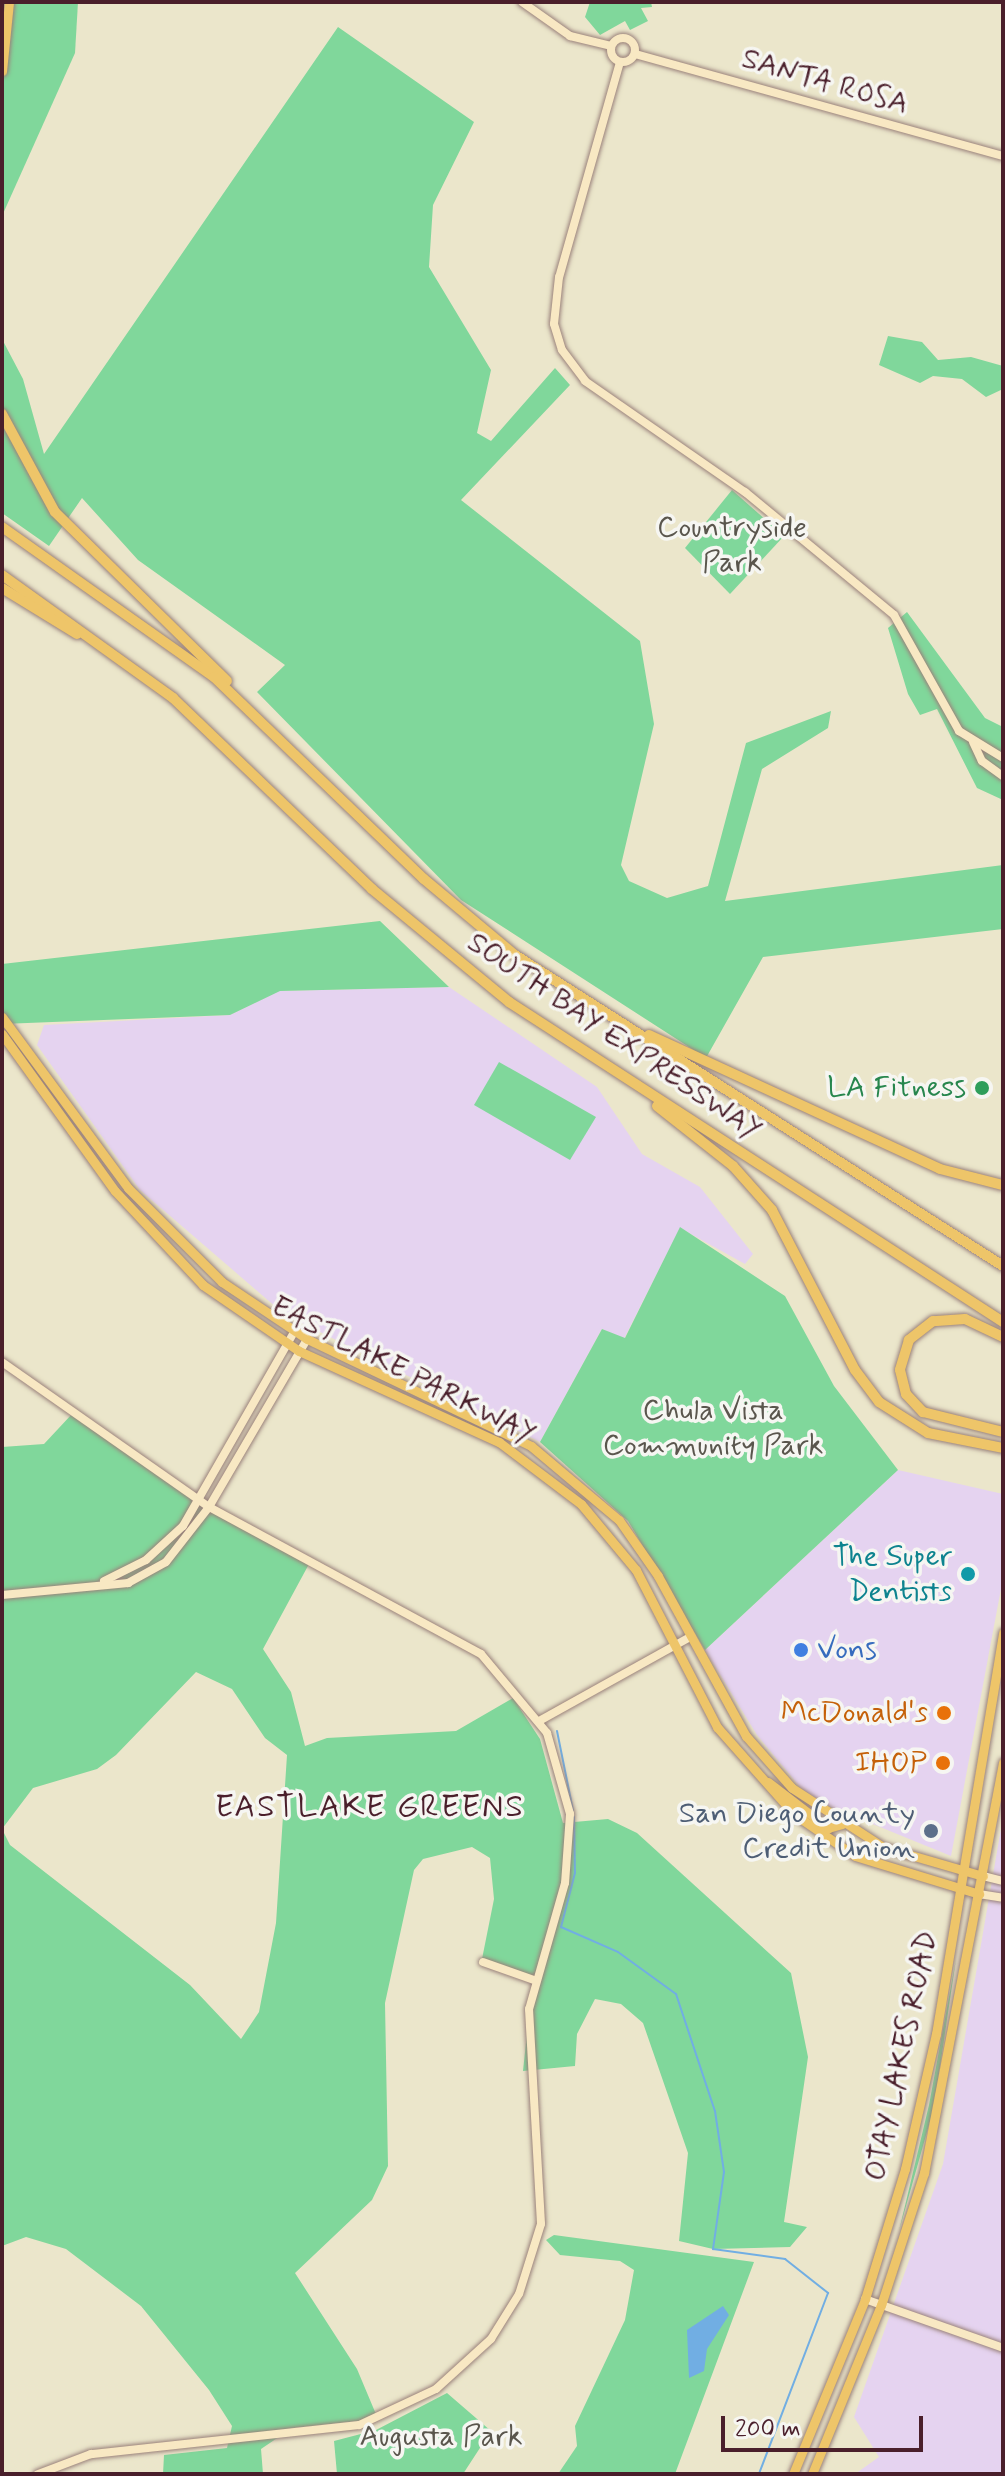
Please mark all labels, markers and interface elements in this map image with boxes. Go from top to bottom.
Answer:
street label: SANTA ROSA [737,41,913,123]
park label: Countryside Park [657,510,807,580]
street label: SOUTH BAY EXPRESSWAY [457,923,771,1151]
place label: LA Fitness [822,1070,966,1106]
marker: LA Fitness [973,1079,991,1097]
street label: EASTLAKE PARKWAY [267,1290,539,1452]
park label: Chula Vista Community Park [603,1393,823,1464]
place label: The Super Dentists [828,1539,952,1610]
marker: The Super Dentists [959,1565,977,1583]
place label: Vons [817,1632,877,1668]
marker: Vons [792,1641,810,1659]
place label: McDonald's [781,1695,928,1731]
marker: McDonald's [935,1704,953,1722]
place label: IHOP [855,1745,927,1781]
marker: IHOP [934,1754,952,1772]
district label: EASTLAKE GREENS [212,1788,528,1826]
place label: San Diego County Credit Union [694,1796,915,1866]
marker: San Diego County Credit Union [922,1822,940,1840]
street label: OTAY LAKES ROAD [858,1927,946,2185]
scale bar [725,2400,927,2450]
text: 200 m [735,2414,801,2445]
park label: Augusta Park [360,2419,522,2455]

